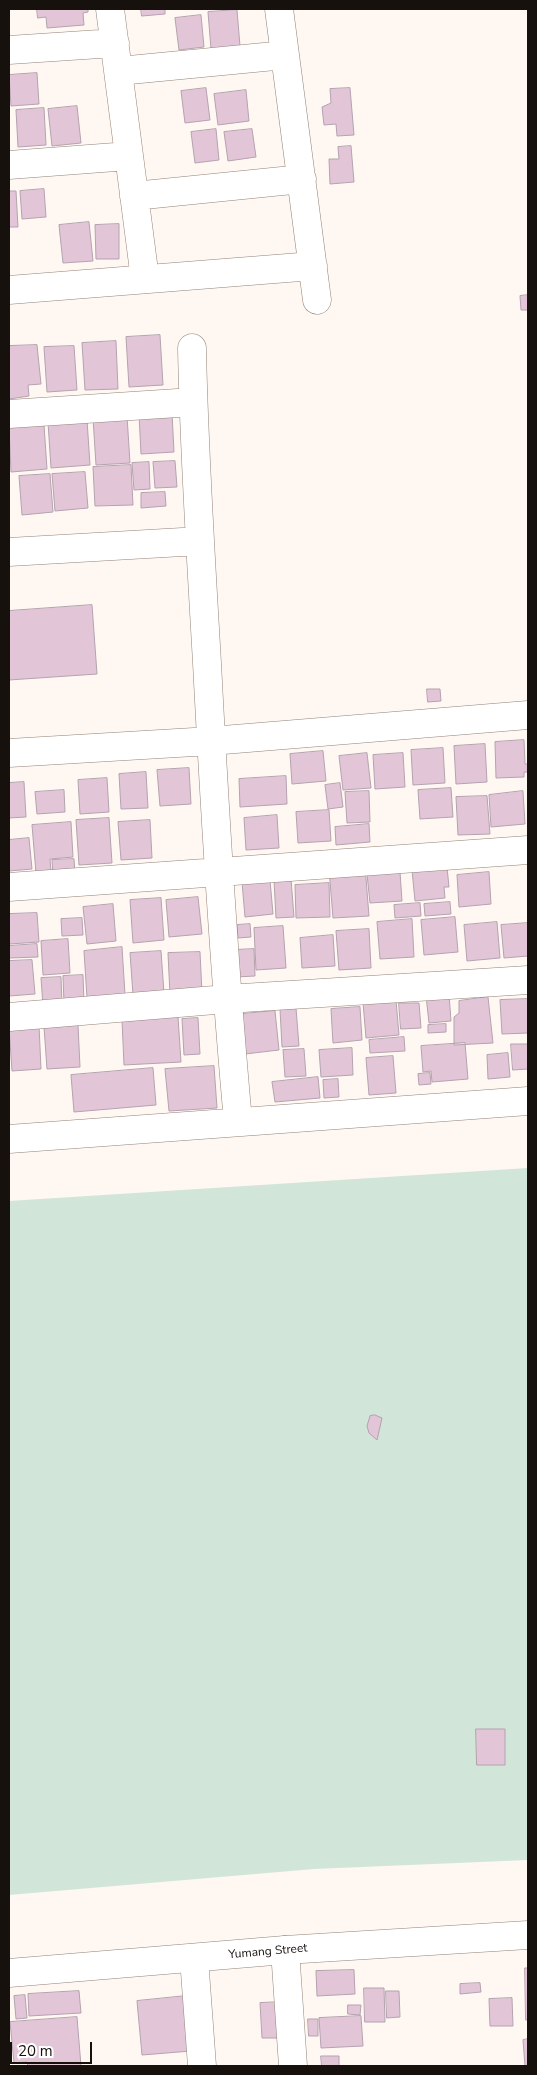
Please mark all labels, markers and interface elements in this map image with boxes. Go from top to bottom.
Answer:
street label: Yumang Street [228,1941,308,1963]
scale bar [12,2032,95,2064]
text: 20 m [18,2041,53,2061]

